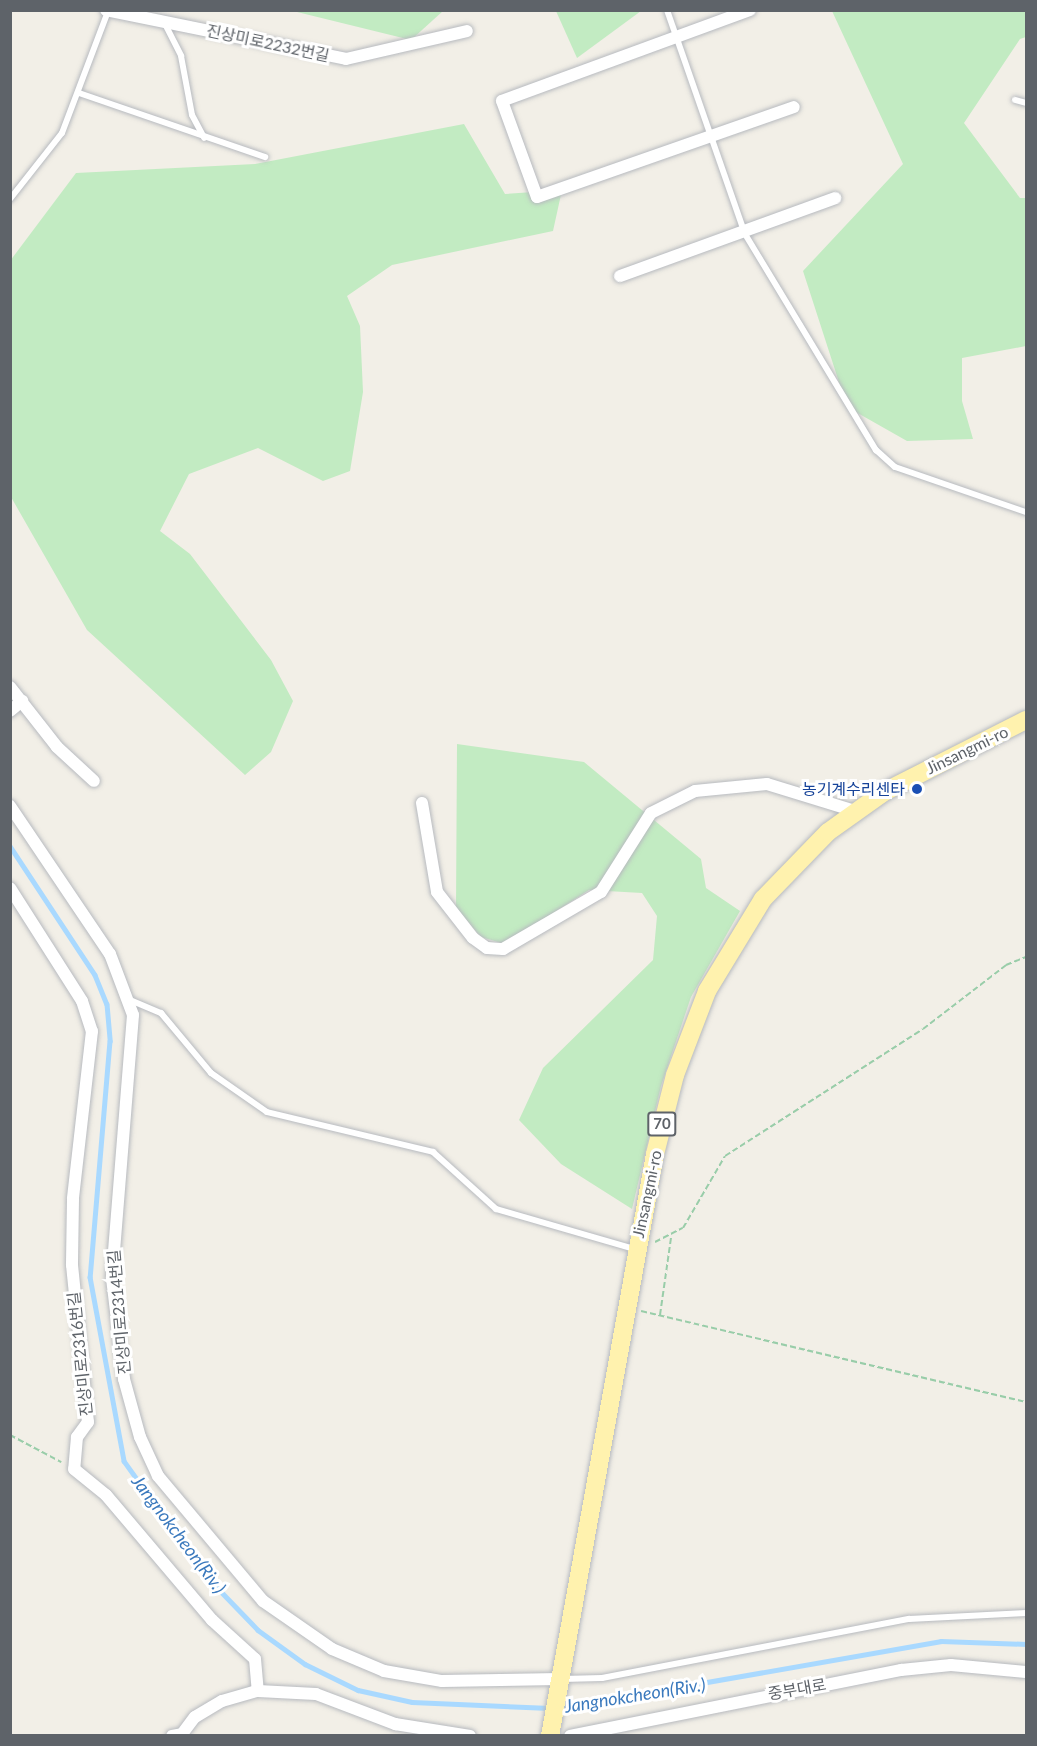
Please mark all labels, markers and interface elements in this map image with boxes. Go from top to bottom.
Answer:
street label: 진상미로2232번길 [205,21,331,65]
street label: Jinsangmi-ro [923,722,1011,778]
place label: 농기계수리센타 [802,779,905,799]
marker: 농기계수리센타 [910,782,924,796]
road number: 70 [647,1112,677,1136]
street label: Jinsangmi-ro [628,1148,666,1240]
street label: 진상미로2314번길 [104,1249,134,1375]
street label: 진상미로2316번길 [64,1291,96,1417]
water label: Jangnokcheon(Riv.) [128,1471,230,1597]
water label: Jangnokcheon(Riv.) [563,1673,707,1717]
street label: 중부대로 [766,1674,828,1704]

